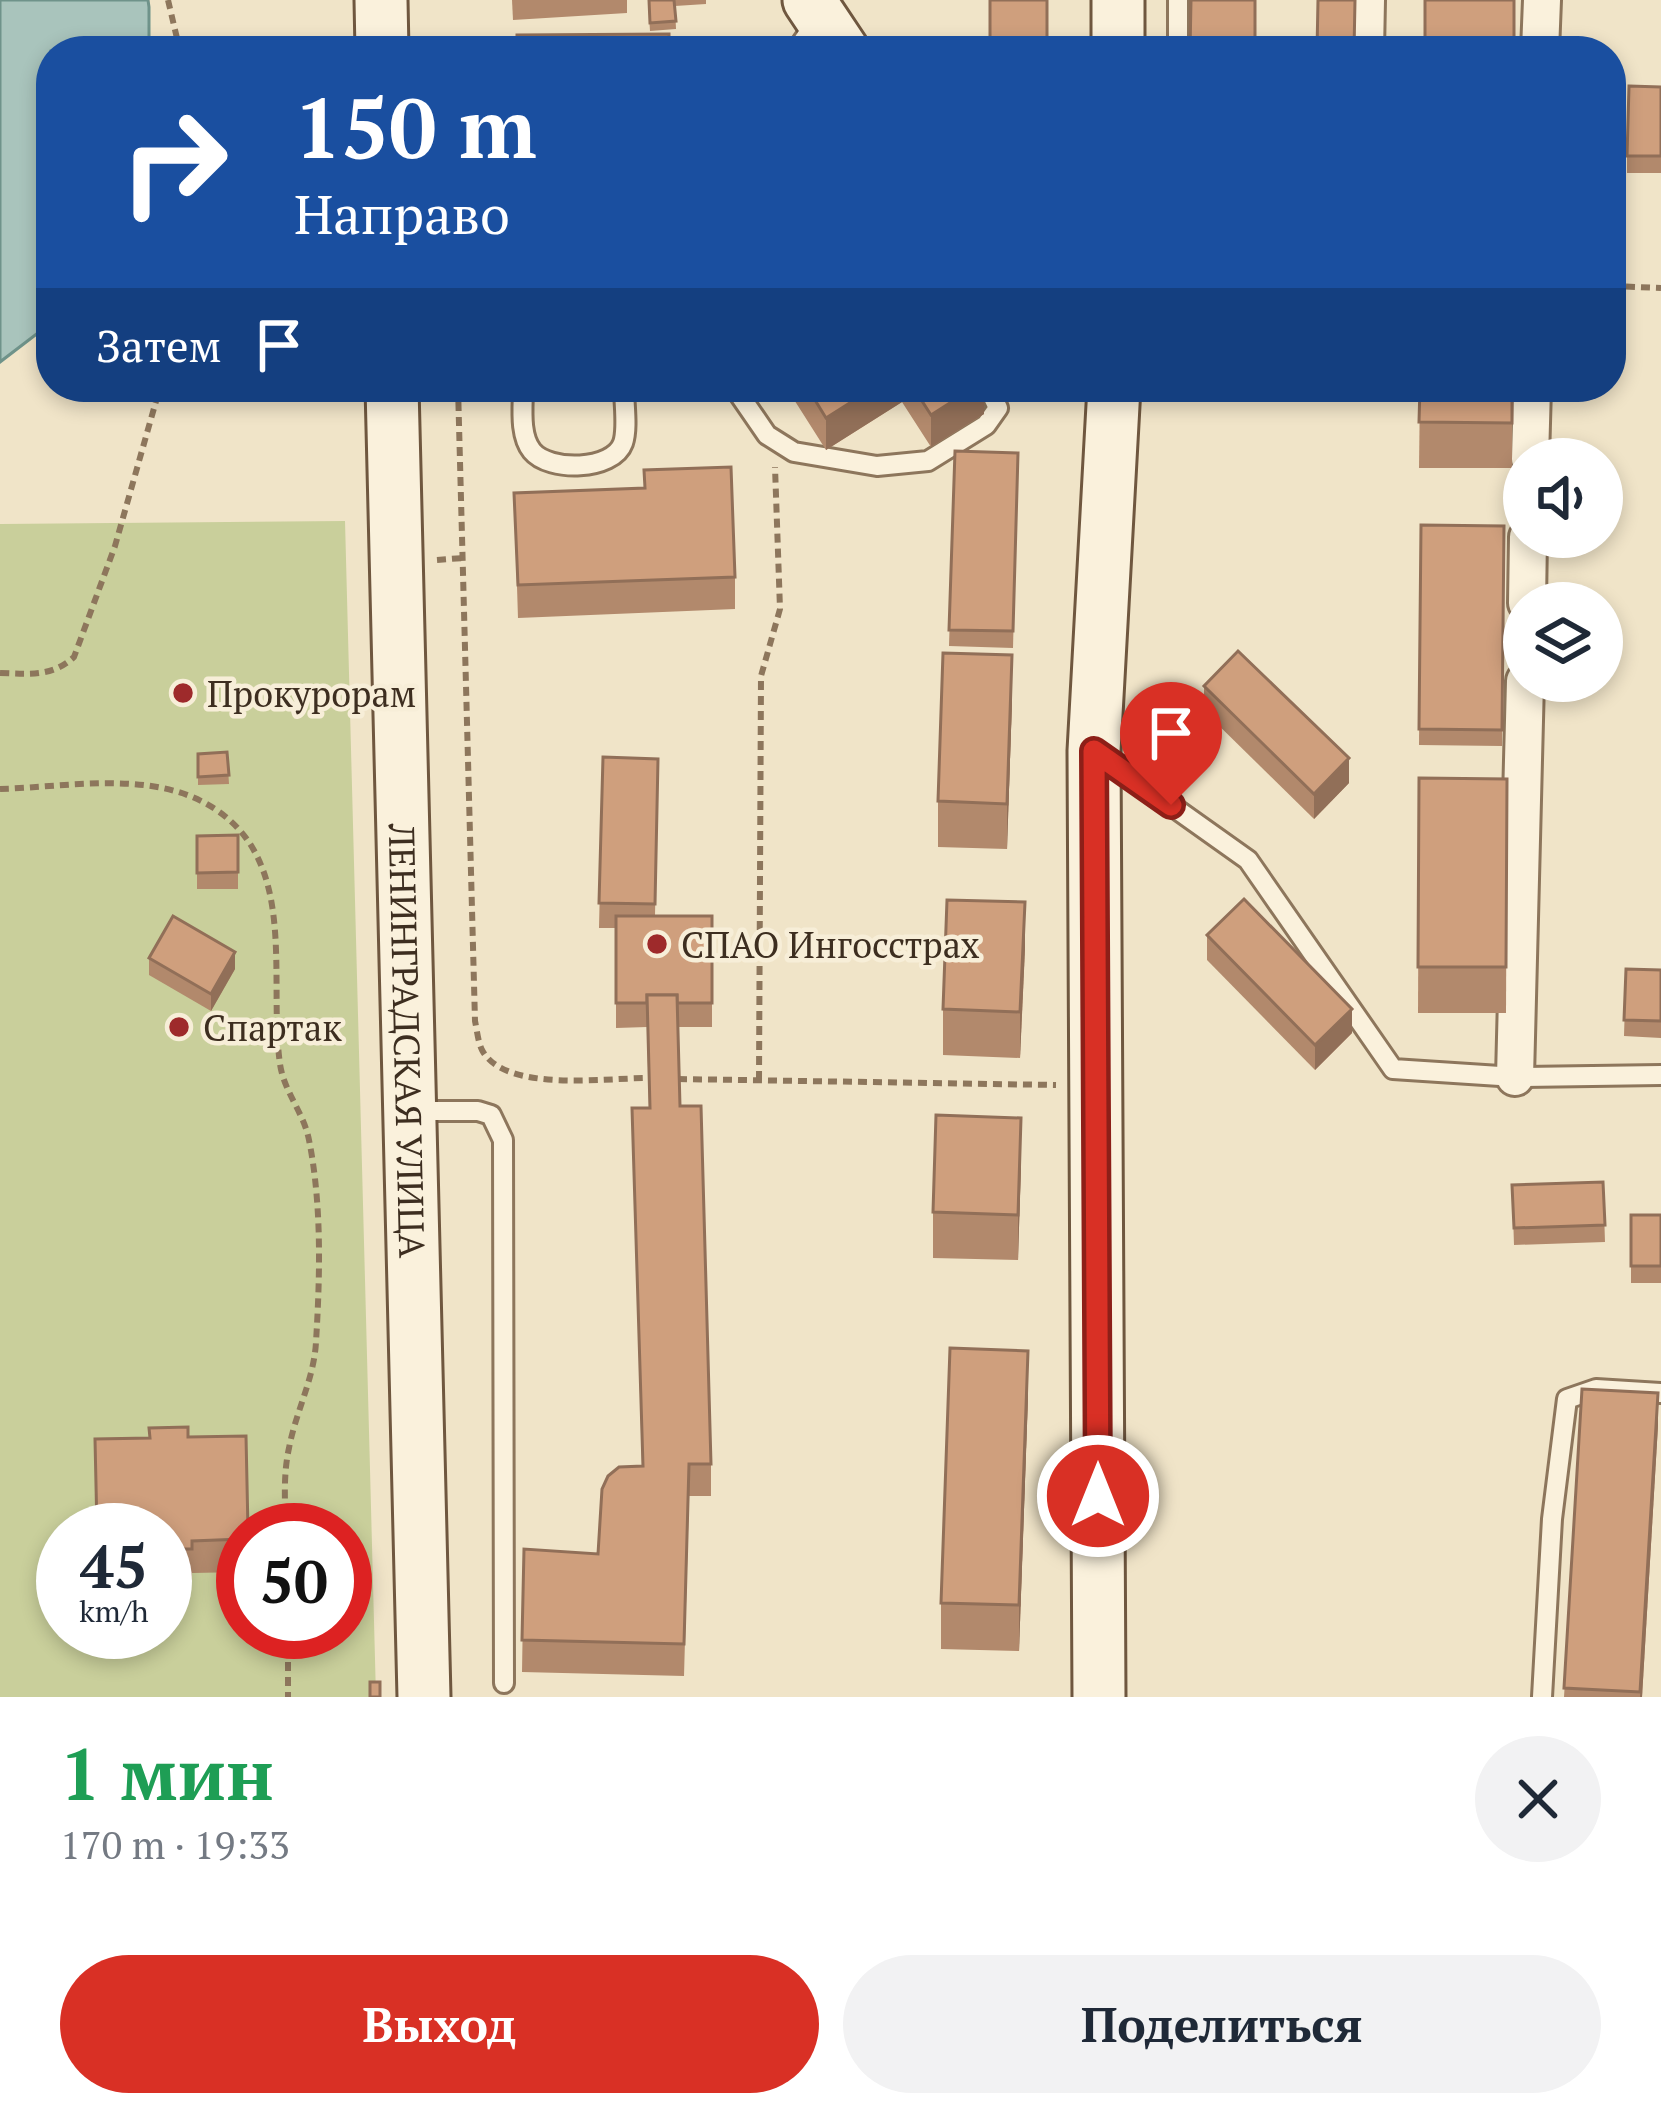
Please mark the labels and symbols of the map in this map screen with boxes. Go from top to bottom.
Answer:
place label: Прокурорам [207,670,416,717]
marker: Прокурорам [170,680,196,706]
pin [1120,682,1222,805]
street label: ЛЕНИНГРАДСКАЯ УЛИЦА [379,822,437,1259]
place label: СПАО Ингосстрах [681,921,980,968]
marker: СПАО Ингосстрах [644,931,670,957]
place label: Спартак [203,1004,342,1051]
marker: Спартак [166,1014,192,1040]
position arrow [1035,1433,1161,1559]
speed limit sign: 50 [216,1503,372,1659]

